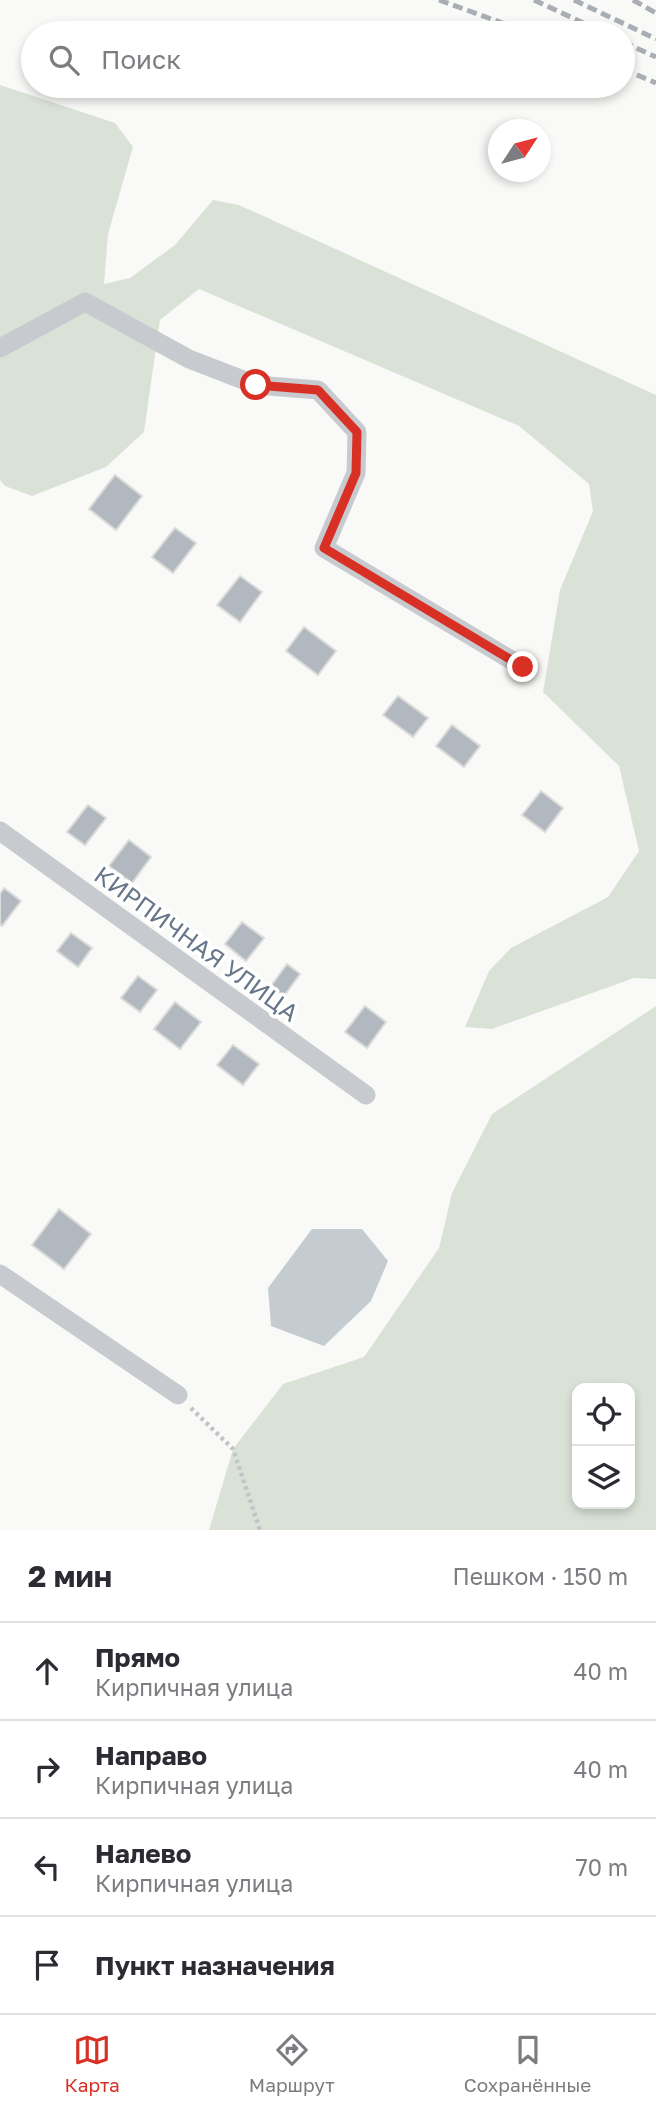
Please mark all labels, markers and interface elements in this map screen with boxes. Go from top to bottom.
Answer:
search box [21,21,635,98]
icon: search [45,41,83,79]
text: Поиск [101,44,181,75]
north arrow [488,119,551,182]
route start [240,369,271,400]
route end [507,651,538,682]
street label: КИРПИЧНАЯ УЛИЦА [89,859,305,1027]
map controls [572,1383,635,1509]
button: locate [572,1383,635,1446]
button: layers [572,1446,635,1509]
text: 2 мин [28,1558,112,1594]
text: Пешком · 150 m [452,1562,628,1590]
text: Прямо [95,1642,180,1673]
icon: ahead [28,1652,66,1690]
text: 40 m [574,1657,628,1685]
text: Кирпичная улица [95,1673,293,1701]
text: Направо [95,1740,207,1771]
icon: right [28,1750,66,1788]
text: 40 m [574,1755,628,1783]
text: Кирпичная улица [95,1771,293,1799]
text: Налево [95,1838,191,1869]
icon: left [28,1848,66,1886]
text: 70 m [575,1853,628,1881]
text: Кирпичная улица [95,1869,293,1897]
icon: arrive [28,1946,66,1984]
text: Пункт назначения [95,1950,335,1981]
tab: Карта [65,2031,120,2096]
tab: Маршрут [249,2031,335,2096]
tab: Сохранённые [464,2031,591,2096]

